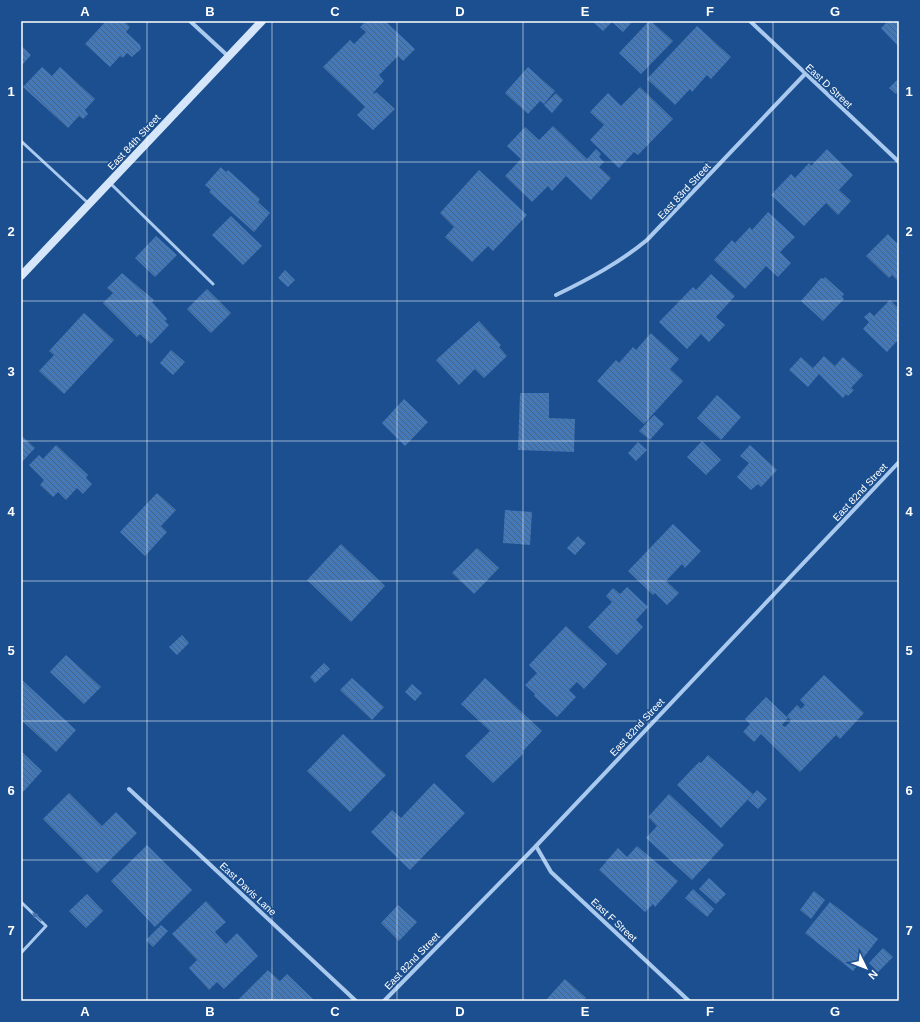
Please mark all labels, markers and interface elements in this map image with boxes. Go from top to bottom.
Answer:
text: A [80,4,90,19]
text: B [205,4,215,19]
text: C [330,4,340,19]
text: D [455,4,465,19]
text: E [581,4,590,19]
text: F [706,4,714,19]
text: G [830,4,840,19]
street label: East D Street [804,62,855,110]
text: 1 [7,84,15,99]
text: 1 [905,84,913,99]
street label: East 84th Street [106,112,163,172]
street label: East 83rd Street [655,161,713,221]
text: 2 [7,224,15,239]
text: 2 [905,224,913,239]
text: 3 [7,364,15,379]
text: 3 [905,364,913,379]
street label: East 82nd Street [831,461,890,523]
text: 4 [7,504,15,519]
text: 4 [905,504,913,519]
text: 5 [7,643,15,658]
text: 5 [905,643,913,658]
street label: East 82nd Street [608,696,667,758]
text: 6 [7,783,15,798]
text: 6 [905,783,913,798]
street label: East Davis Lane [218,860,279,918]
street label: East F Street [589,896,639,944]
one-way arrow [32,912,42,922]
text: 7 [7,923,15,938]
text: 7 [905,923,913,938]
street label: East 82nd Street [382,930,442,992]
north arrow [846,948,886,988]
text: N [866,968,880,982]
text: A [80,1004,90,1019]
text: B [205,1004,215,1019]
text: C [330,1004,340,1019]
text: D [455,1004,465,1019]
text: E [581,1004,590,1019]
text: F [706,1004,714,1019]
text: G [830,1004,840,1019]

